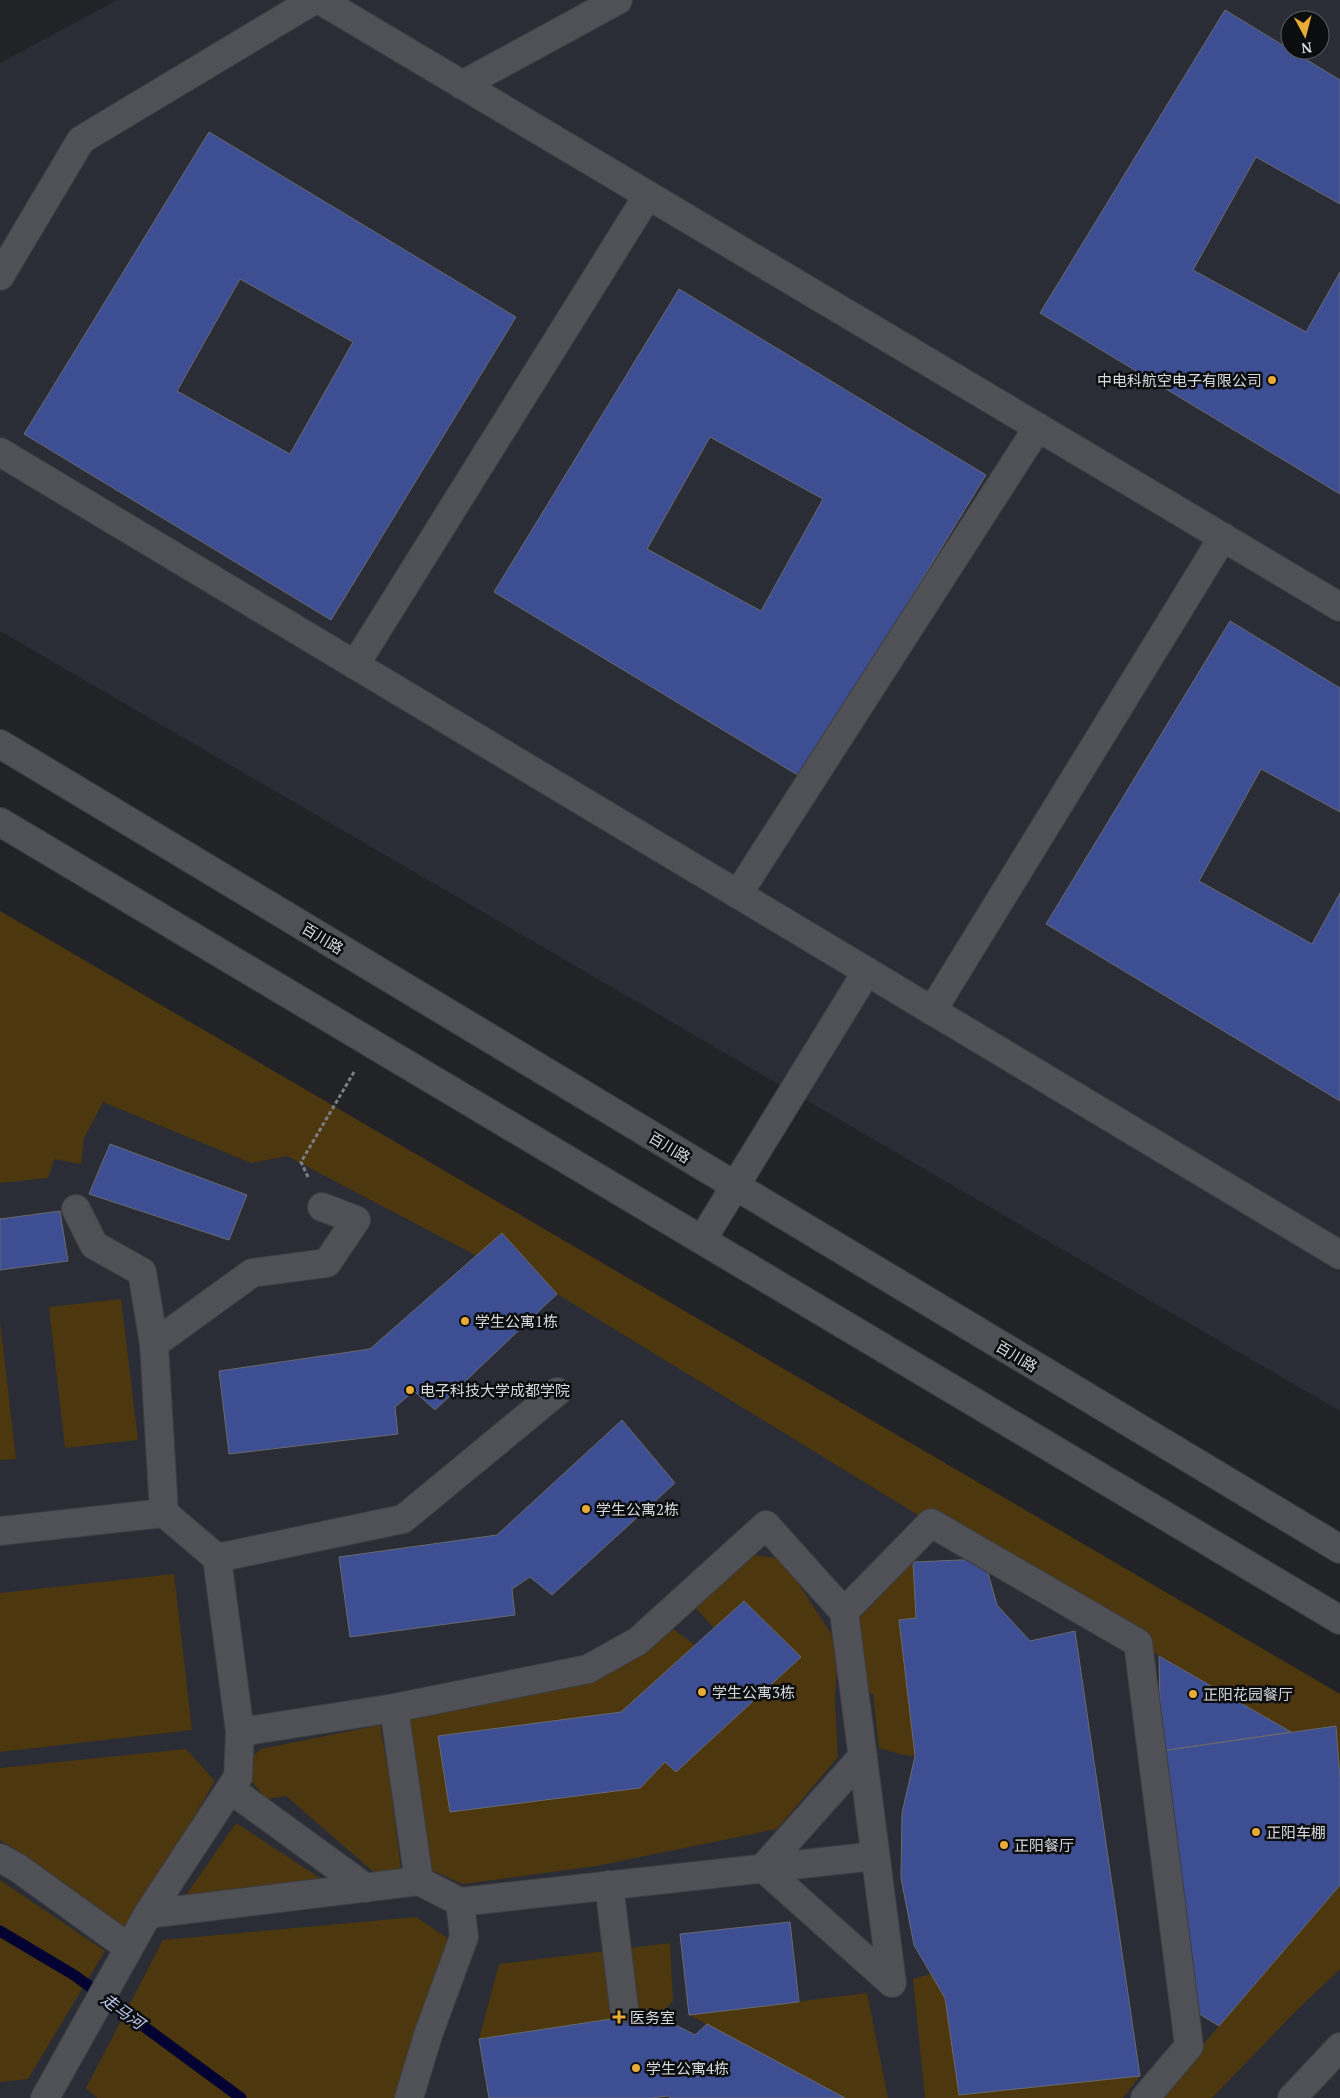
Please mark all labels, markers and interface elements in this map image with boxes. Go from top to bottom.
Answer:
north arrow [1280,10,1330,60]
text: N [1300,38,1313,59]
place label: 中电科航空电子有限公司 [1097,370,1262,390]
marker: 中电科航空电子有限公司 [1266,374,1278,386]
street label: 百川路 [299,918,347,958]
street label: 百川路 [646,1127,694,1167]
place label: 学生公寓1栋 [475,1311,558,1331]
marker: 学生公寓1栋 [459,1315,471,1327]
street label: 百川路 [993,1336,1041,1376]
place label: 电子科技大学成都学院 [420,1380,570,1400]
marker: 电子科技大学成都学院 [404,1384,416,1396]
place label: 学生公寓2栋 [596,1499,679,1519]
marker: 学生公寓2栋 [580,1503,592,1515]
place label: 学生公寓3栋 [712,1682,795,1702]
place label: 正阳花园餐厅 [1203,1684,1293,1704]
marker: 学生公寓3栋 [696,1686,708,1698]
marker: 正阳花园餐厅 [1187,1688,1199,1700]
place label: 正阳车棚 [1266,1822,1326,1842]
marker: 正阳车棚 [1250,1826,1262,1838]
place label: 正阳餐厅 [1014,1835,1074,1855]
marker: 正阳餐厅 [998,1839,1010,1851]
water label: 走马河 [97,1988,151,2036]
place label: 医务室 [630,2007,675,2027]
marker: 医务室 [612,2010,626,2024]
place label: 学生公寓4栋 [646,2058,729,2078]
marker: 学生公寓4栋 [630,2062,642,2074]

